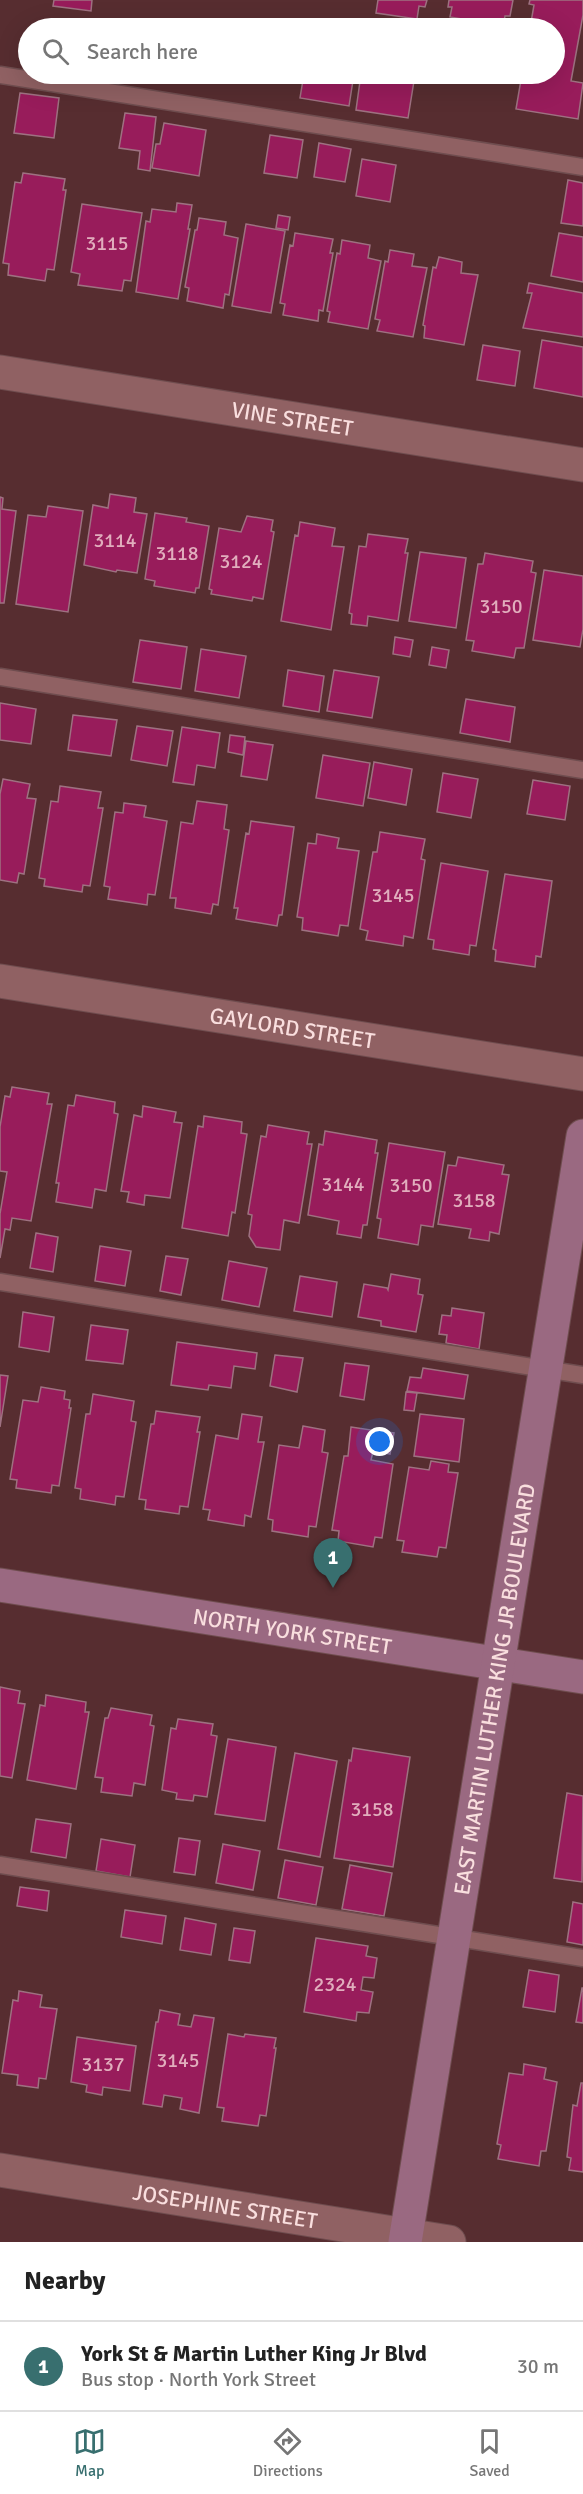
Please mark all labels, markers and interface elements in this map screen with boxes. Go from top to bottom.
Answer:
search box [18,18,565,84]
icon: search [39,35,72,68]
text: Search here [87,38,198,65]
house number: 3115 [85,231,129,256]
street label: VINE STREET [230,396,355,442]
house number: 3114 [93,528,137,553]
house number: 3118 [155,541,199,566]
house number: 3124 [219,549,263,574]
house number: 3150 [479,594,523,619]
house number: 3145 [371,883,415,908]
street label: GAYLORD STREET [208,1001,377,1054]
house number: 3144 [321,1172,365,1197]
house number: 3150 [389,1173,433,1198]
house number: 3158 [452,1188,496,1213]
your location [365,1427,394,1456]
street label: EAST MARTIN LUTHER KING JR BOULEVARD [448,1481,540,1897]
pin: 1 [314,1538,352,1588]
street label: NORTH YORK STREET [191,1602,394,1660]
house number: 3158 [350,1797,394,1822]
house number: 2324 [313,1972,357,1997]
house number: 3145 [156,2048,200,2073]
house number: 3137 [81,2052,125,2077]
street label: JOSEPHINE STREET [131,2178,319,2234]
text: Nearby [24,2265,105,2297]
text: York St & Martin Luther King Jr Blvd [81,2340,427,2367]
text: 1 [38,2354,49,2379]
text: 30 m [517,2354,559,2379]
text: Bus stop · North York Street [81,2367,316,2392]
tab: Map [73,2425,106,2481]
tab: Directions [253,2425,323,2481]
tab: Saved [469,2425,510,2481]

